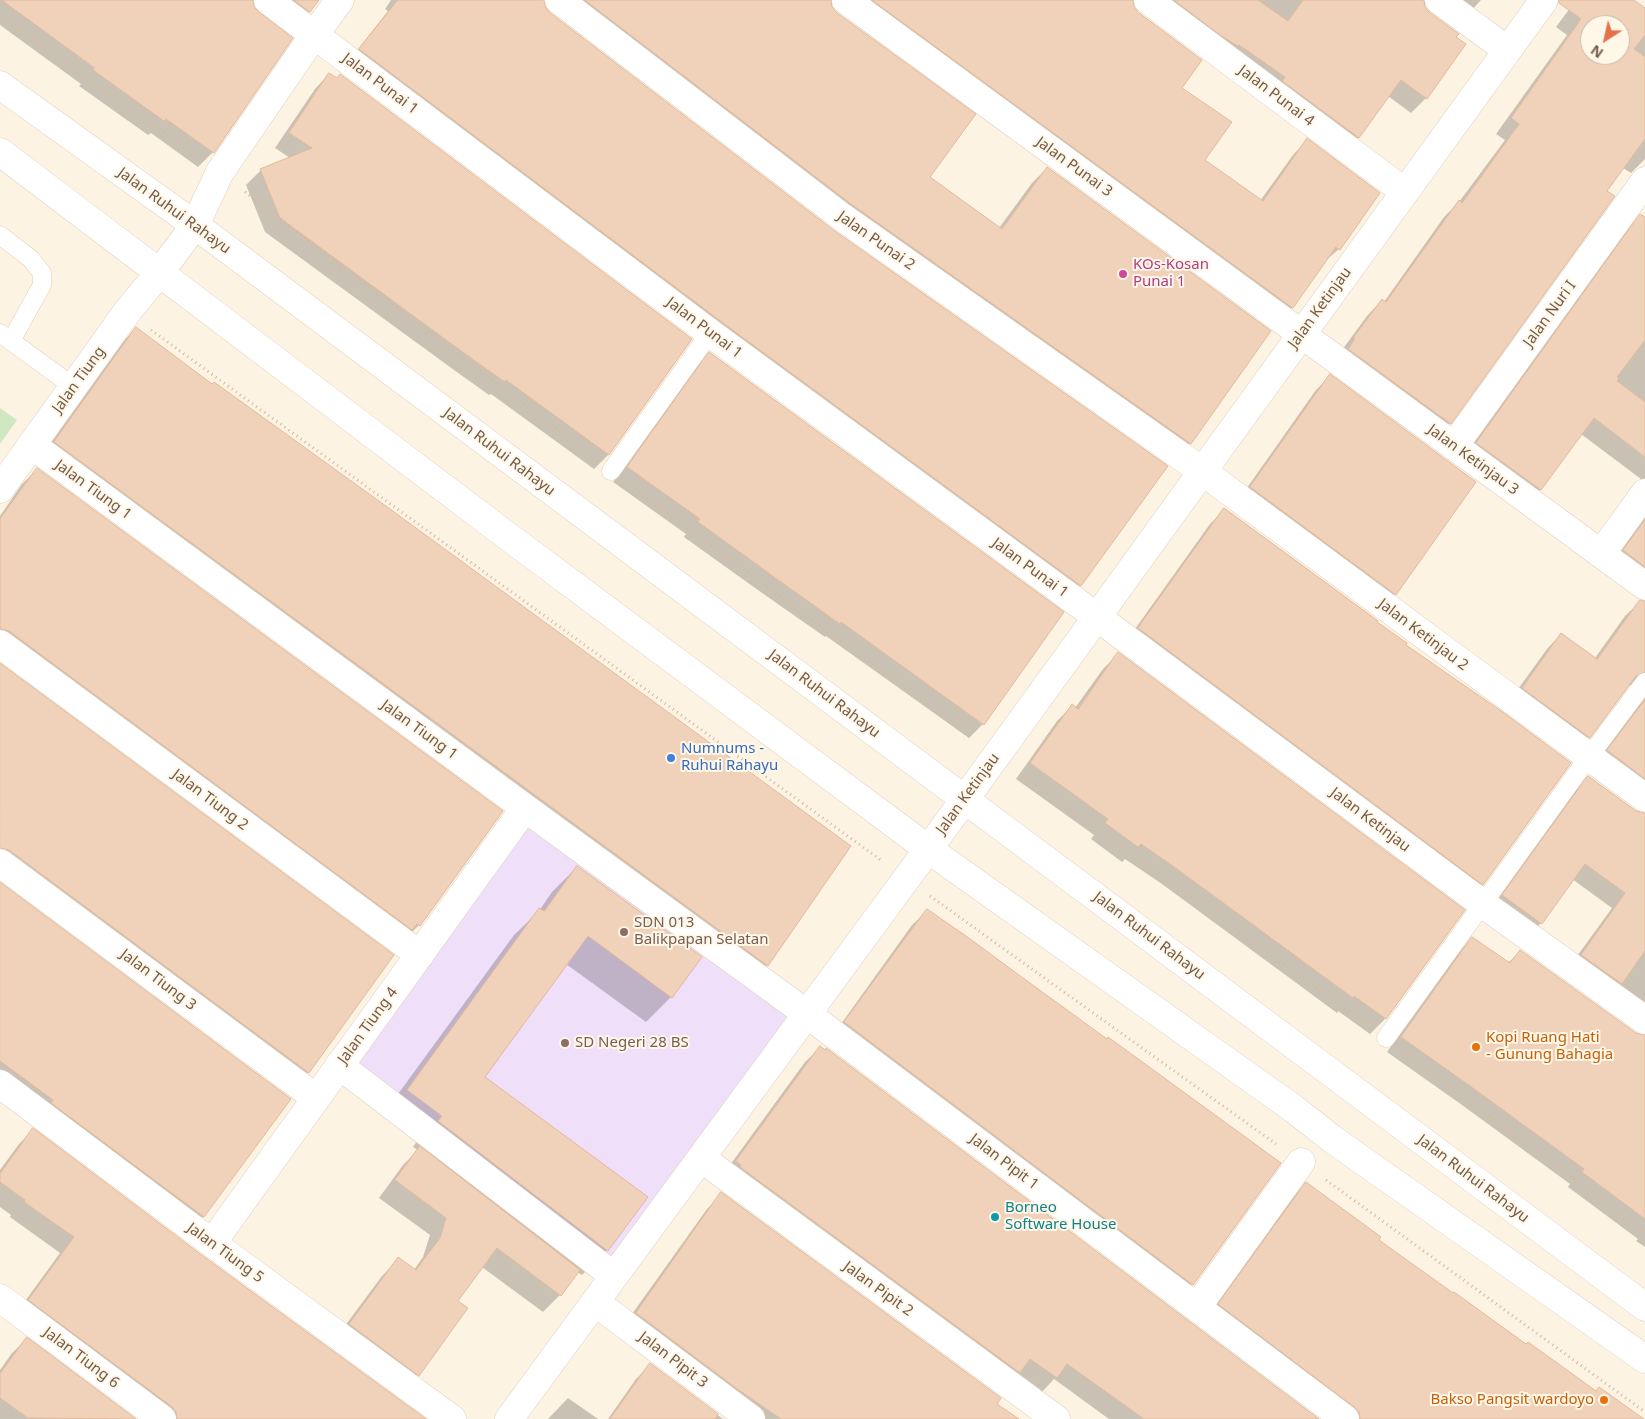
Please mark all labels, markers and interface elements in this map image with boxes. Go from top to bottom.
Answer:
north arrow [1580,15,1630,65]
text: N [1587,41,1607,63]
street label: Jalan Punai 1 [339,50,421,118]
street label: Jalan Punai 4 [1235,62,1317,130]
street label: Jalan Punai 3 [1032,133,1116,201]
street label: Jalan Ruhui Rahayu [114,164,234,258]
street label: Jalan Punai 2 [834,208,918,274]
place label: KOs-Kosan Punai 1 [1133,256,1209,291]
street label: Jalan Ketinjau [1285,264,1355,352]
marker: KOs-Kosan Punai 1 [1117,268,1129,280]
street label: Jalan Nuri I [1520,277,1580,351]
street label: Jalan Punai 1 [663,294,745,362]
street label: Jalan Tiung [49,343,109,417]
street label: Jalan Ruhui Rahayu [440,404,558,500]
street label: Jalan Ketinjau 3 [1424,421,1522,499]
street label: Jalan Tiung 1 [51,456,135,524]
street label: Jalan Punai 1 [988,534,1072,602]
street label: Jalan Ketinjau 2 [1374,595,1472,675]
street label: Jalan Ruhui Rahayu [765,646,883,742]
street label: Jalan Tiung 1 [377,696,461,764]
place label: Numnums - Ruhui Rahayu [681,740,778,775]
street label: Jalan Ketinjau [933,750,1003,838]
marker: Numnums - Ruhui Rahayu [665,752,677,764]
street label: Jalan Tiung 2 [168,766,252,834]
street label: Jalan Ketinjau [1326,784,1414,856]
street label: Jalan Ruhui Rahayu [1090,888,1208,984]
place label: SDN 013 Balikpapan Selatan [634,914,768,949]
marker: SDN 013 Balikpapan Selatan [618,926,630,938]
street label: Jalan Tiung 3 [116,946,200,1014]
street label: Jalan Tiung 4 [334,984,402,1068]
place label: Kopi Ruang Hati - Gunung Bahagia [1486,1029,1613,1064]
place label: SD Negeri 28 BS [575,1034,689,1052]
marker: SD Negeri 28 BS [559,1037,571,1049]
marker: Kopi Ruang Hati - Gunung Bahagia [1470,1041,1482,1053]
street label: Jalan Pipit 1 [966,1130,1042,1194]
street label: Jalan Ruhui Rahayu [1414,1131,1532,1227]
place label: Borneo Software House [1005,1199,1116,1234]
marker: Borneo Software House [989,1211,1001,1223]
street label: Jalan Tiung 5 [183,1219,267,1287]
street label: Jalan Pipit 2 [840,1258,916,1320]
street label: Jalan Tiung 6 [39,1324,123,1392]
street label: Jalan Pipit 3 [635,1328,711,1392]
place label: Bakso Pangsit wardoyo [1430,1391,1594,1409]
marker: Bakso Pangsit wardoyo [1598,1394,1610,1406]

